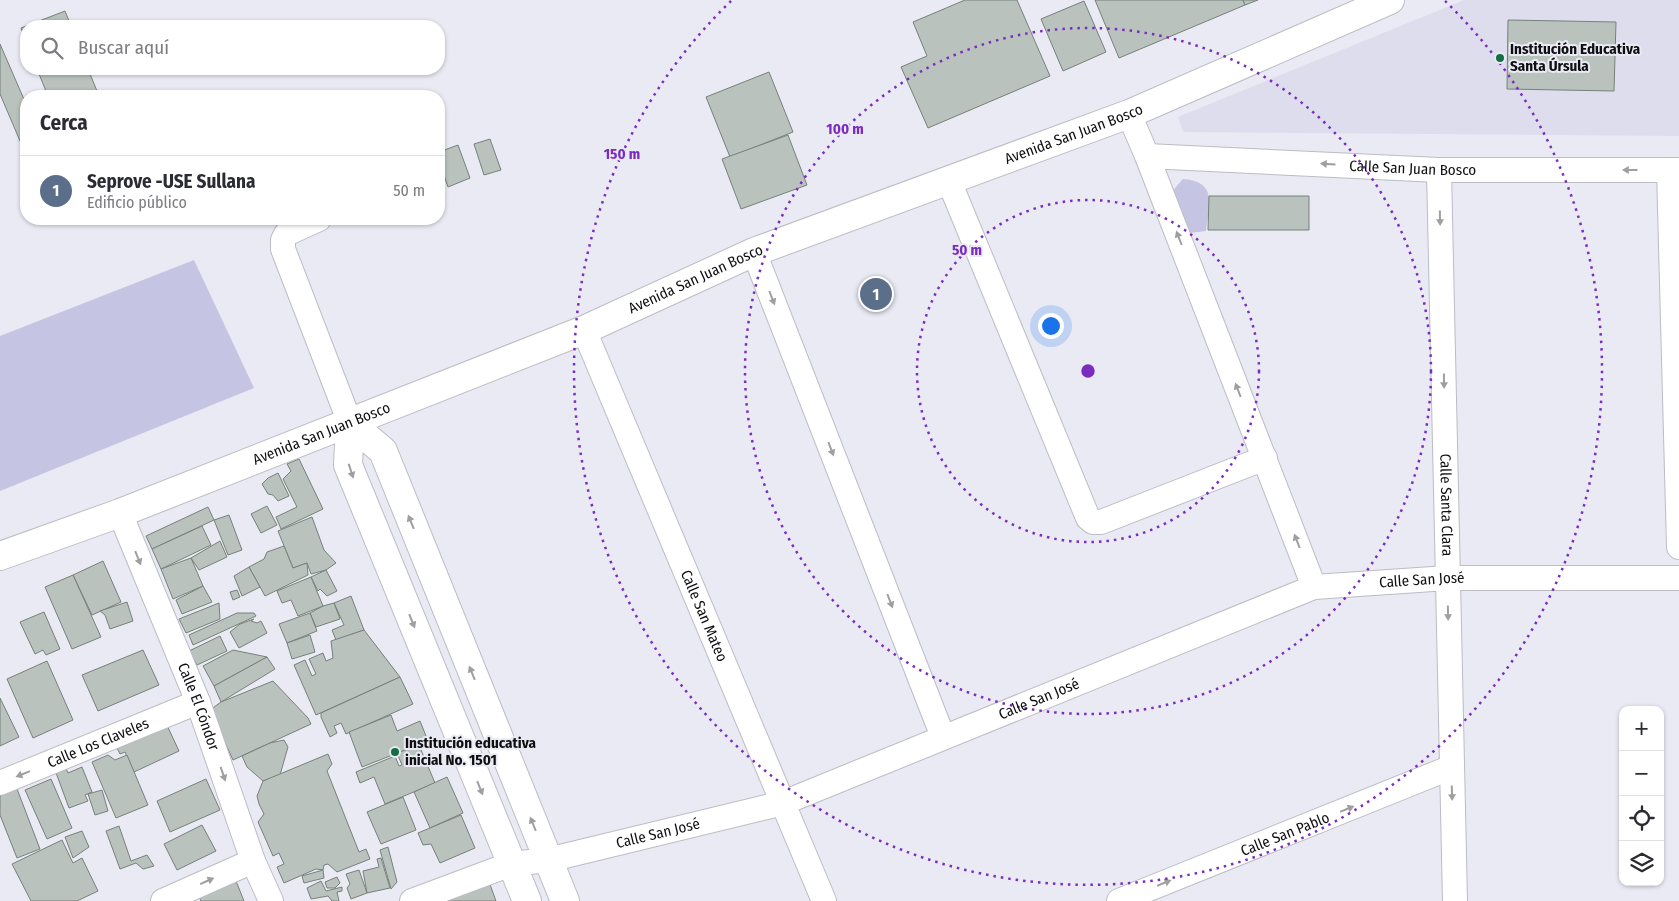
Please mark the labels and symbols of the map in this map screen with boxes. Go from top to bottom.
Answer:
place label: Institución Educativa Santa Úrsula [1510,40,1641,75]
marker: Institución Educativa Santa Úrsula [1494,52,1506,64]
street label: Avenida San Juan Bosco [1002,100,1146,168]
text: 100 m [826,120,864,138]
text: 150 m [604,145,640,163]
street label: Calle San Juan Bosco [1349,157,1476,179]
one-way arrow [1320,160,1336,168]
one-way arrow [1622,166,1638,174]
one-way arrow [1437,211,1445,227]
one-way arrow [1175,230,1183,245]
street label: Avenida San Juan Bosco [625,240,765,317]
text: 50 m [952,241,982,259]
pin: 1 [860,275,892,313]
one-way arrow [768,291,776,306]
your location [1038,313,1064,339]
centre of rings [1079,362,1097,380]
one-way arrow [1440,373,1448,389]
one-way arrow [1234,382,1241,397]
street label: Avenida San Juan Bosco [250,398,393,469]
one-way arrow [827,442,835,457]
street label: Calle Santa Clara [1436,453,1456,557]
one-way arrow [347,464,355,479]
one-way arrow [407,515,415,529]
one-way arrow [1292,534,1300,548]
one-way arrow [135,551,143,565]
street label: Calle San Mateo [677,567,731,664]
street label: Calle San José [1378,569,1465,592]
one-way arrow [886,594,894,608]
one-way arrow [1445,606,1453,622]
one-way arrow [408,614,416,628]
street label: Calle El Cóndor [174,660,223,754]
one-way arrow [468,665,476,680]
street label: Calle San José [996,674,1082,723]
street label: Calle Los Claveles [45,714,151,772]
place label: Institución educativa inicial No. 1501 [405,734,536,769]
marker: Institución educativa inicial No. 1501 [389,746,401,758]
one-way arrow [220,767,227,782]
one-way arrow [16,770,30,778]
one-way arrow [476,781,484,796]
one-way arrow [1449,785,1457,801]
one-way arrow [1340,804,1354,812]
street label: Calle San Pablo [1238,808,1332,860]
street label: Calle San José [614,815,702,852]
one-way arrow [529,816,536,831]
one-way arrow [200,877,214,885]
one-way arrow [1157,878,1171,886]

